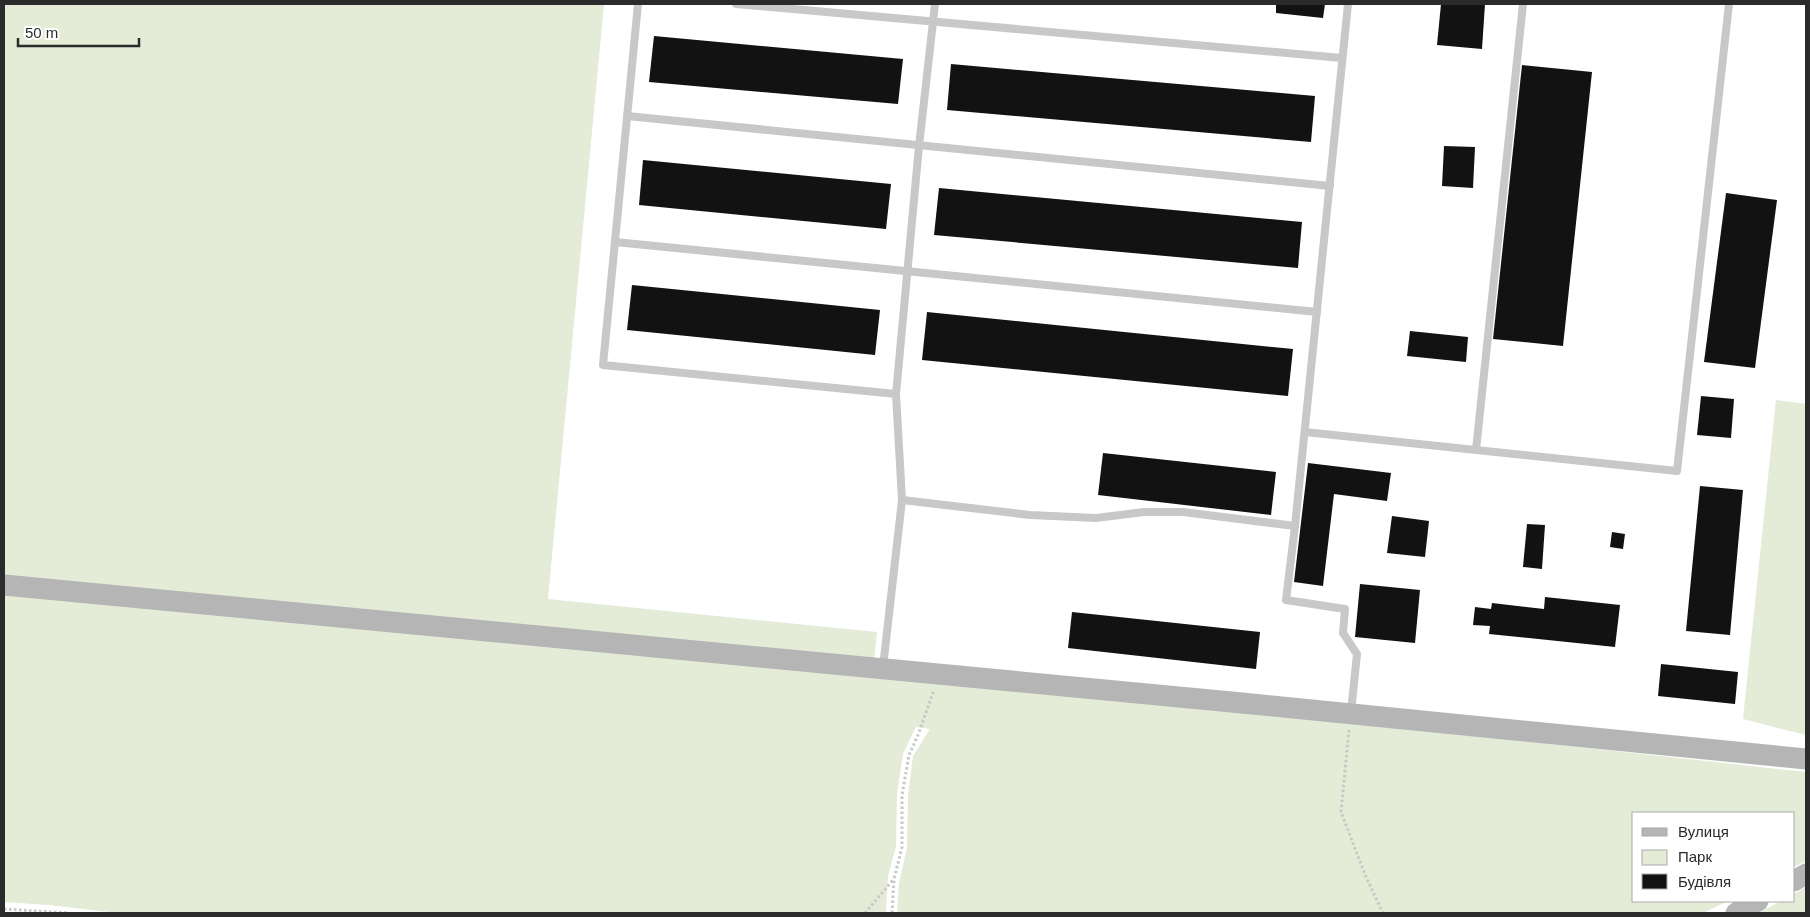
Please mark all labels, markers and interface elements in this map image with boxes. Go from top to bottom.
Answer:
scale bar [18,15,139,47]
text: 50 m [25,24,58,41]
legend [1632,812,1795,902]
text: Вулиця [1678,823,1729,840]
text: Парк [1678,848,1712,865]
text: Будівля [1678,873,1731,890]

